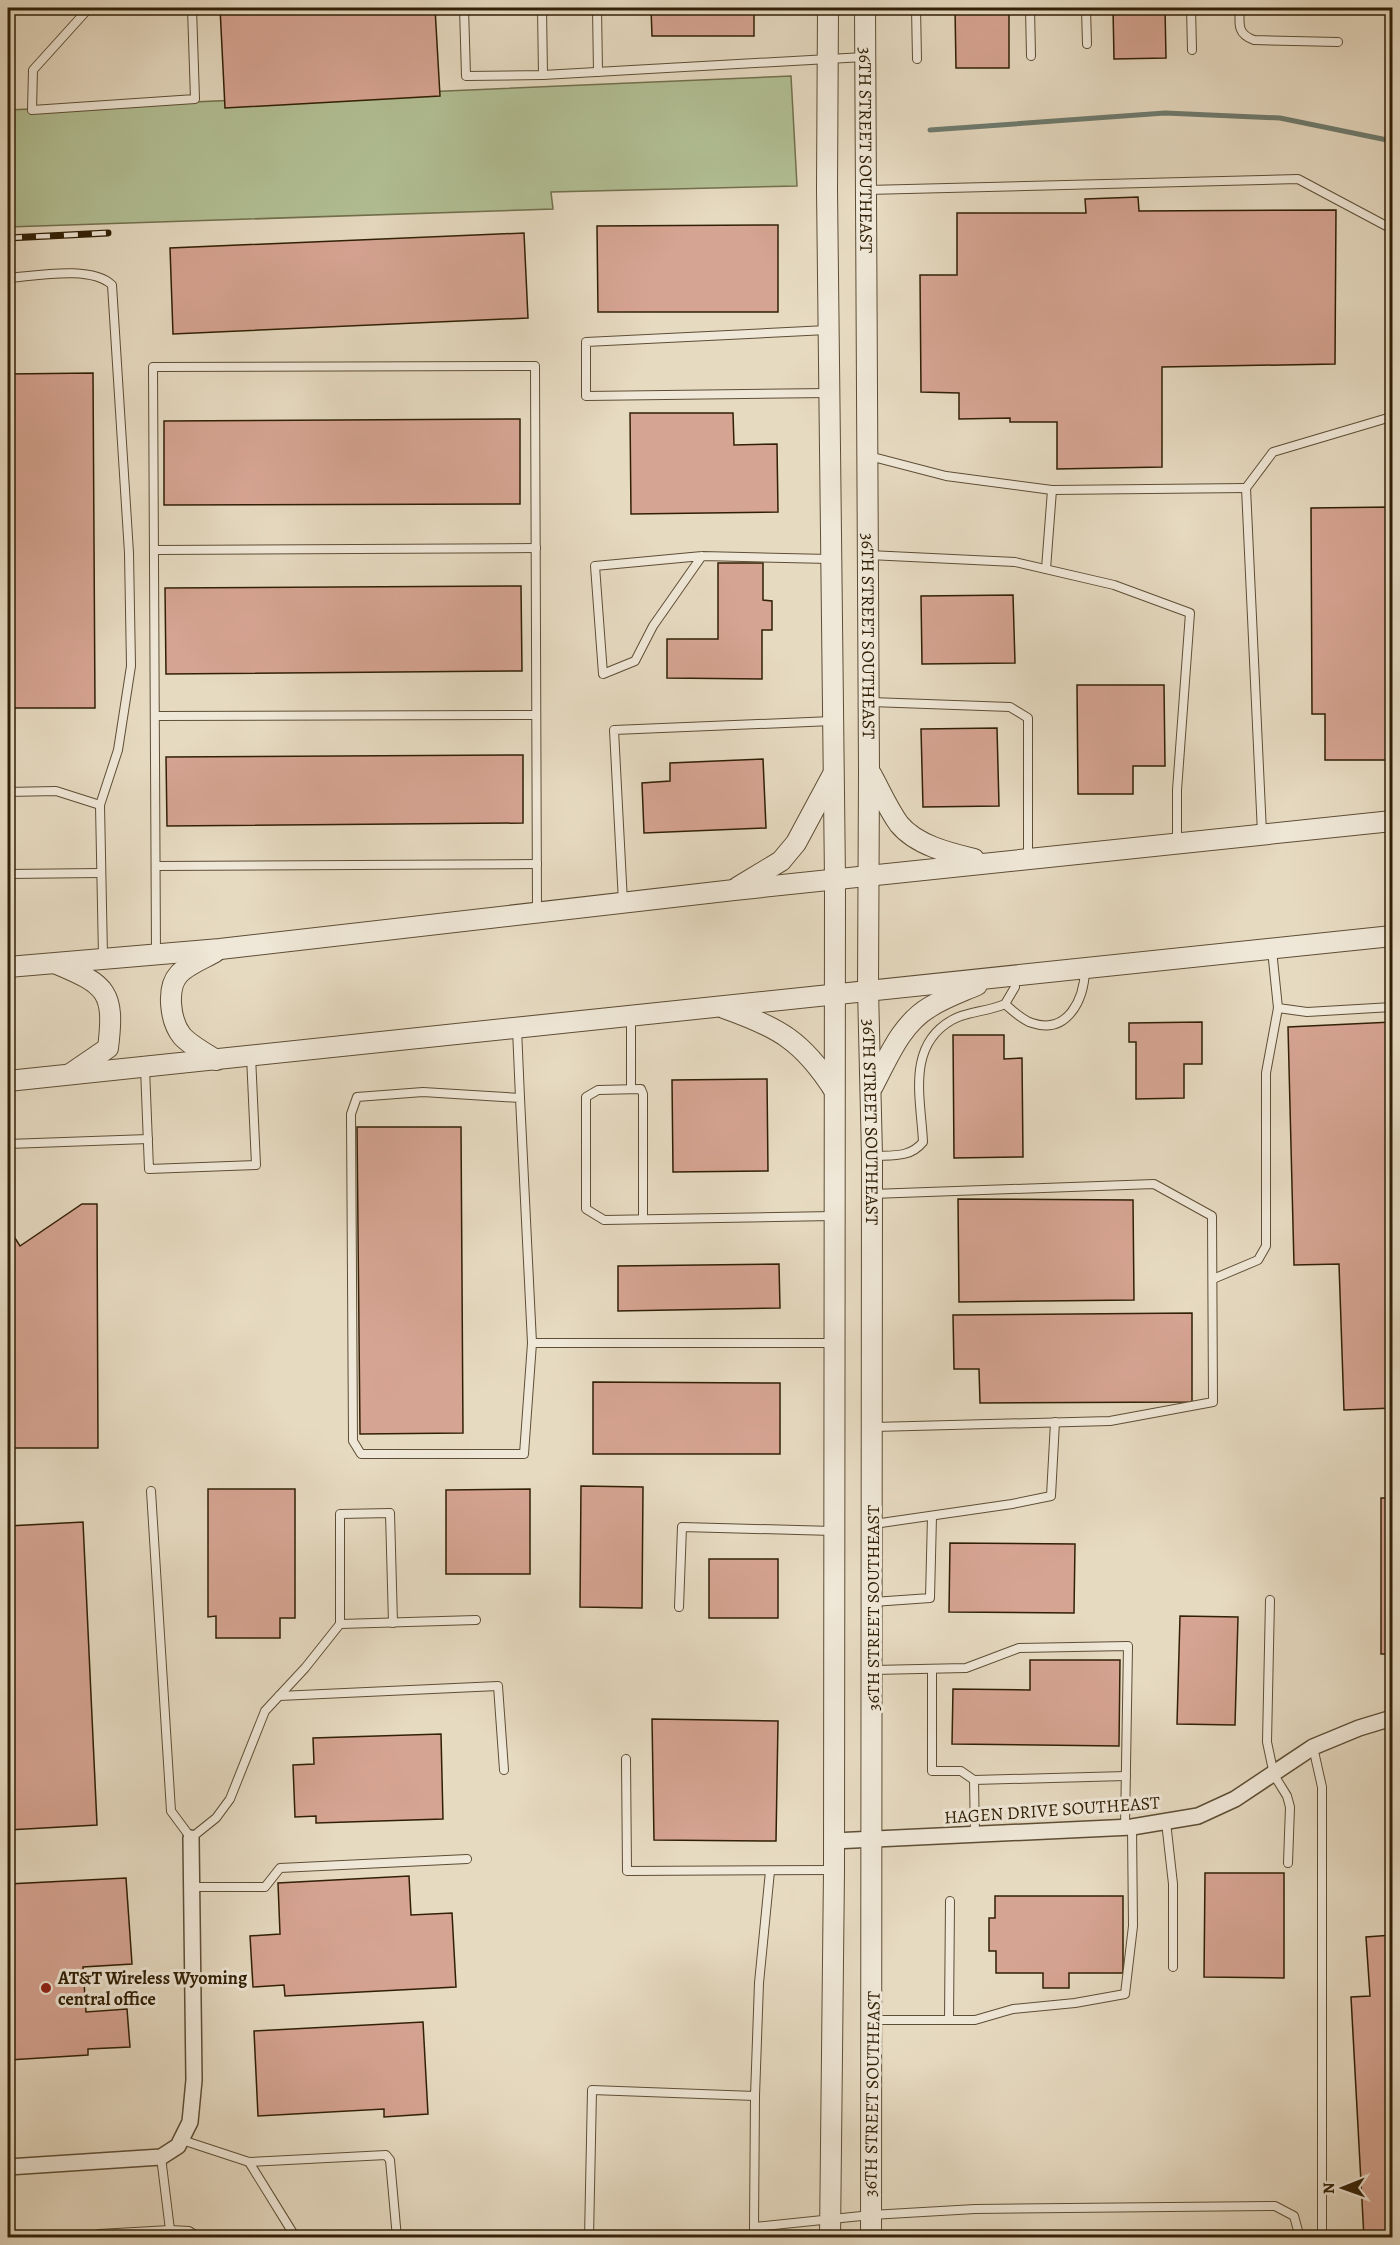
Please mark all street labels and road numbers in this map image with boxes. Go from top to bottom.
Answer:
street label: 36TH STREET SOUTHEAST [853,47,878,253]
street label: 36TH STREET SOUTHEAST [856,533,881,739]
street label: 36TH STREET SOUTHEAST [857,1019,884,1225]
street label: 36TH STREET SOUTHEAST [861,1505,885,1711]
street label: HAGEN DRIVE SOUTHEAST [943,1790,1161,1830]
street label: 36TH STREET SOUTHEAST [858,1991,886,2197]

